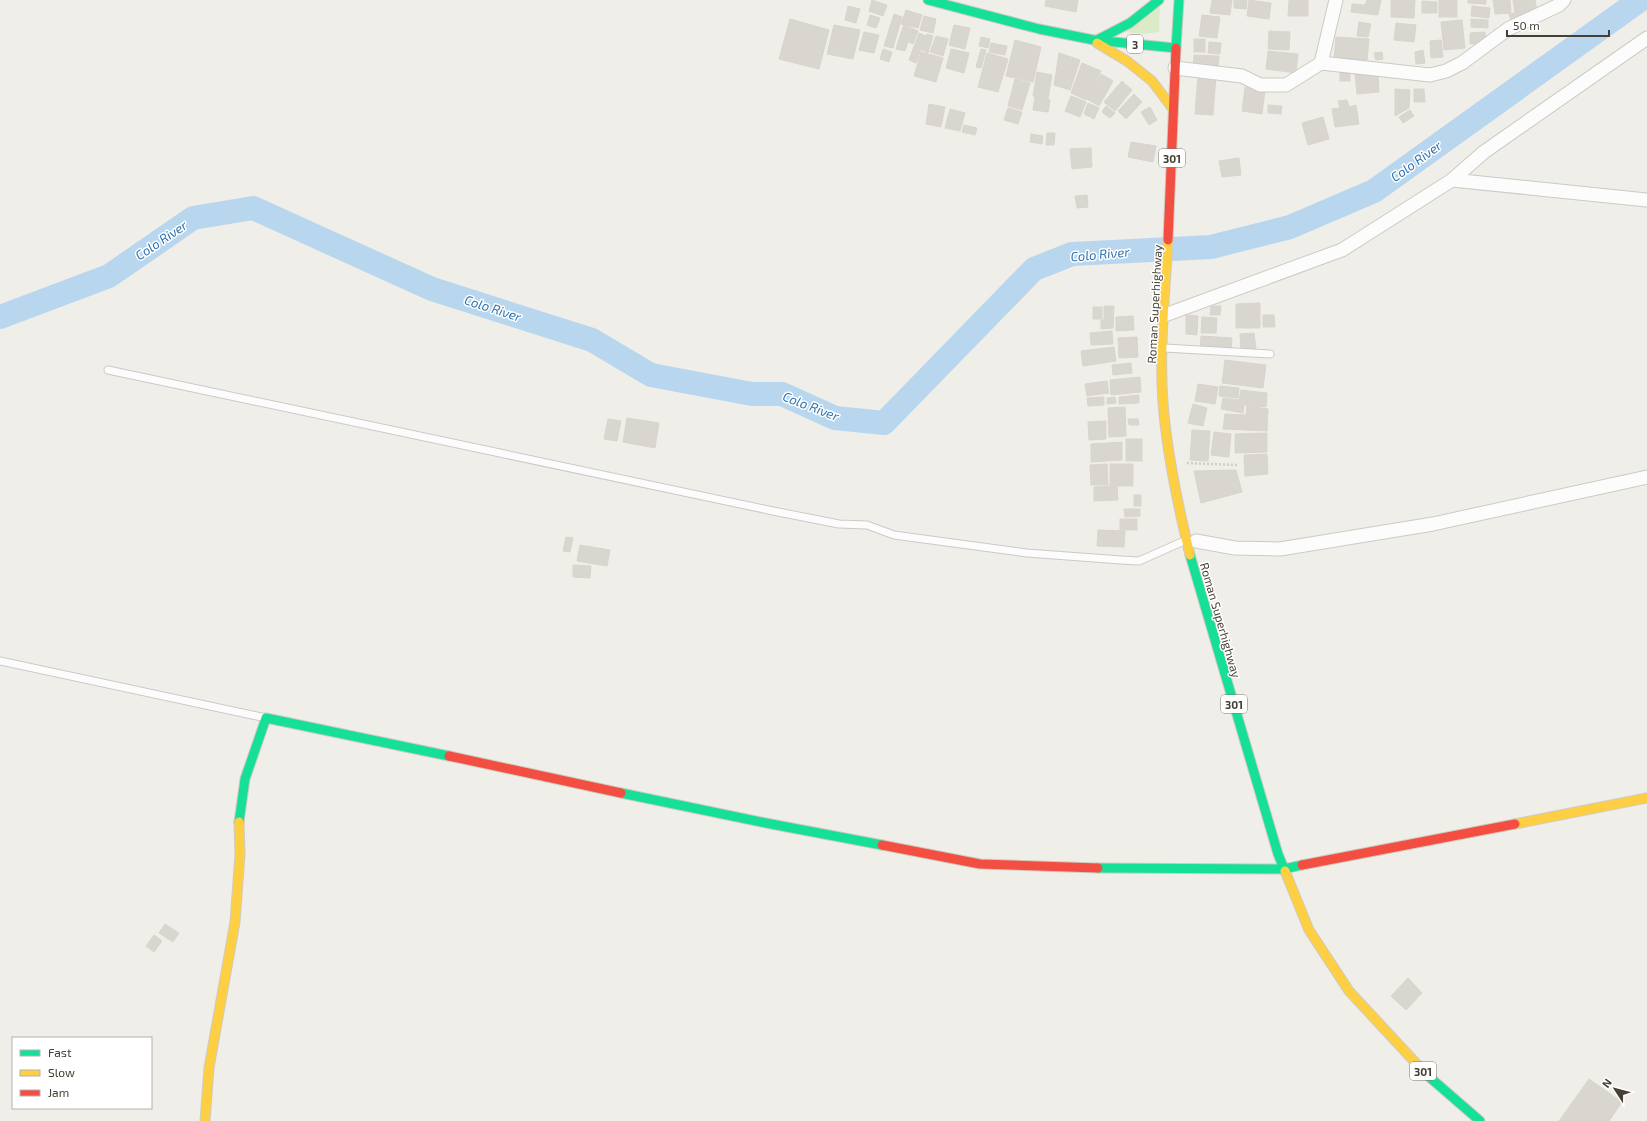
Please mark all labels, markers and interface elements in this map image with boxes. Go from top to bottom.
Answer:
scale bar [1507,12,1609,38]
text: 50 m [1513,18,1540,32]
road number: 3 [1127,35,1143,53]
water label: Colo River [1387,137,1445,185]
road number: 301 [1159,149,1185,167]
water label: Colo River [132,216,191,263]
water label: Colo River [1070,243,1131,265]
street label: Roman Superhighway [1144,244,1164,364]
water label: Colo River [462,291,524,325]
water label: Colo River [781,388,842,424]
street label: Roman Superhighway [1198,561,1244,680]
road number: 301 [1221,695,1247,713]
legend [12,1037,152,1109]
text: Fast [48,1045,72,1059]
road number: 301 [1410,1062,1436,1080]
text: Slow [48,1065,75,1079]
north arrow [1595,1069,1635,1109]
text: N [1599,1076,1614,1090]
text: Jam [48,1085,69,1099]

